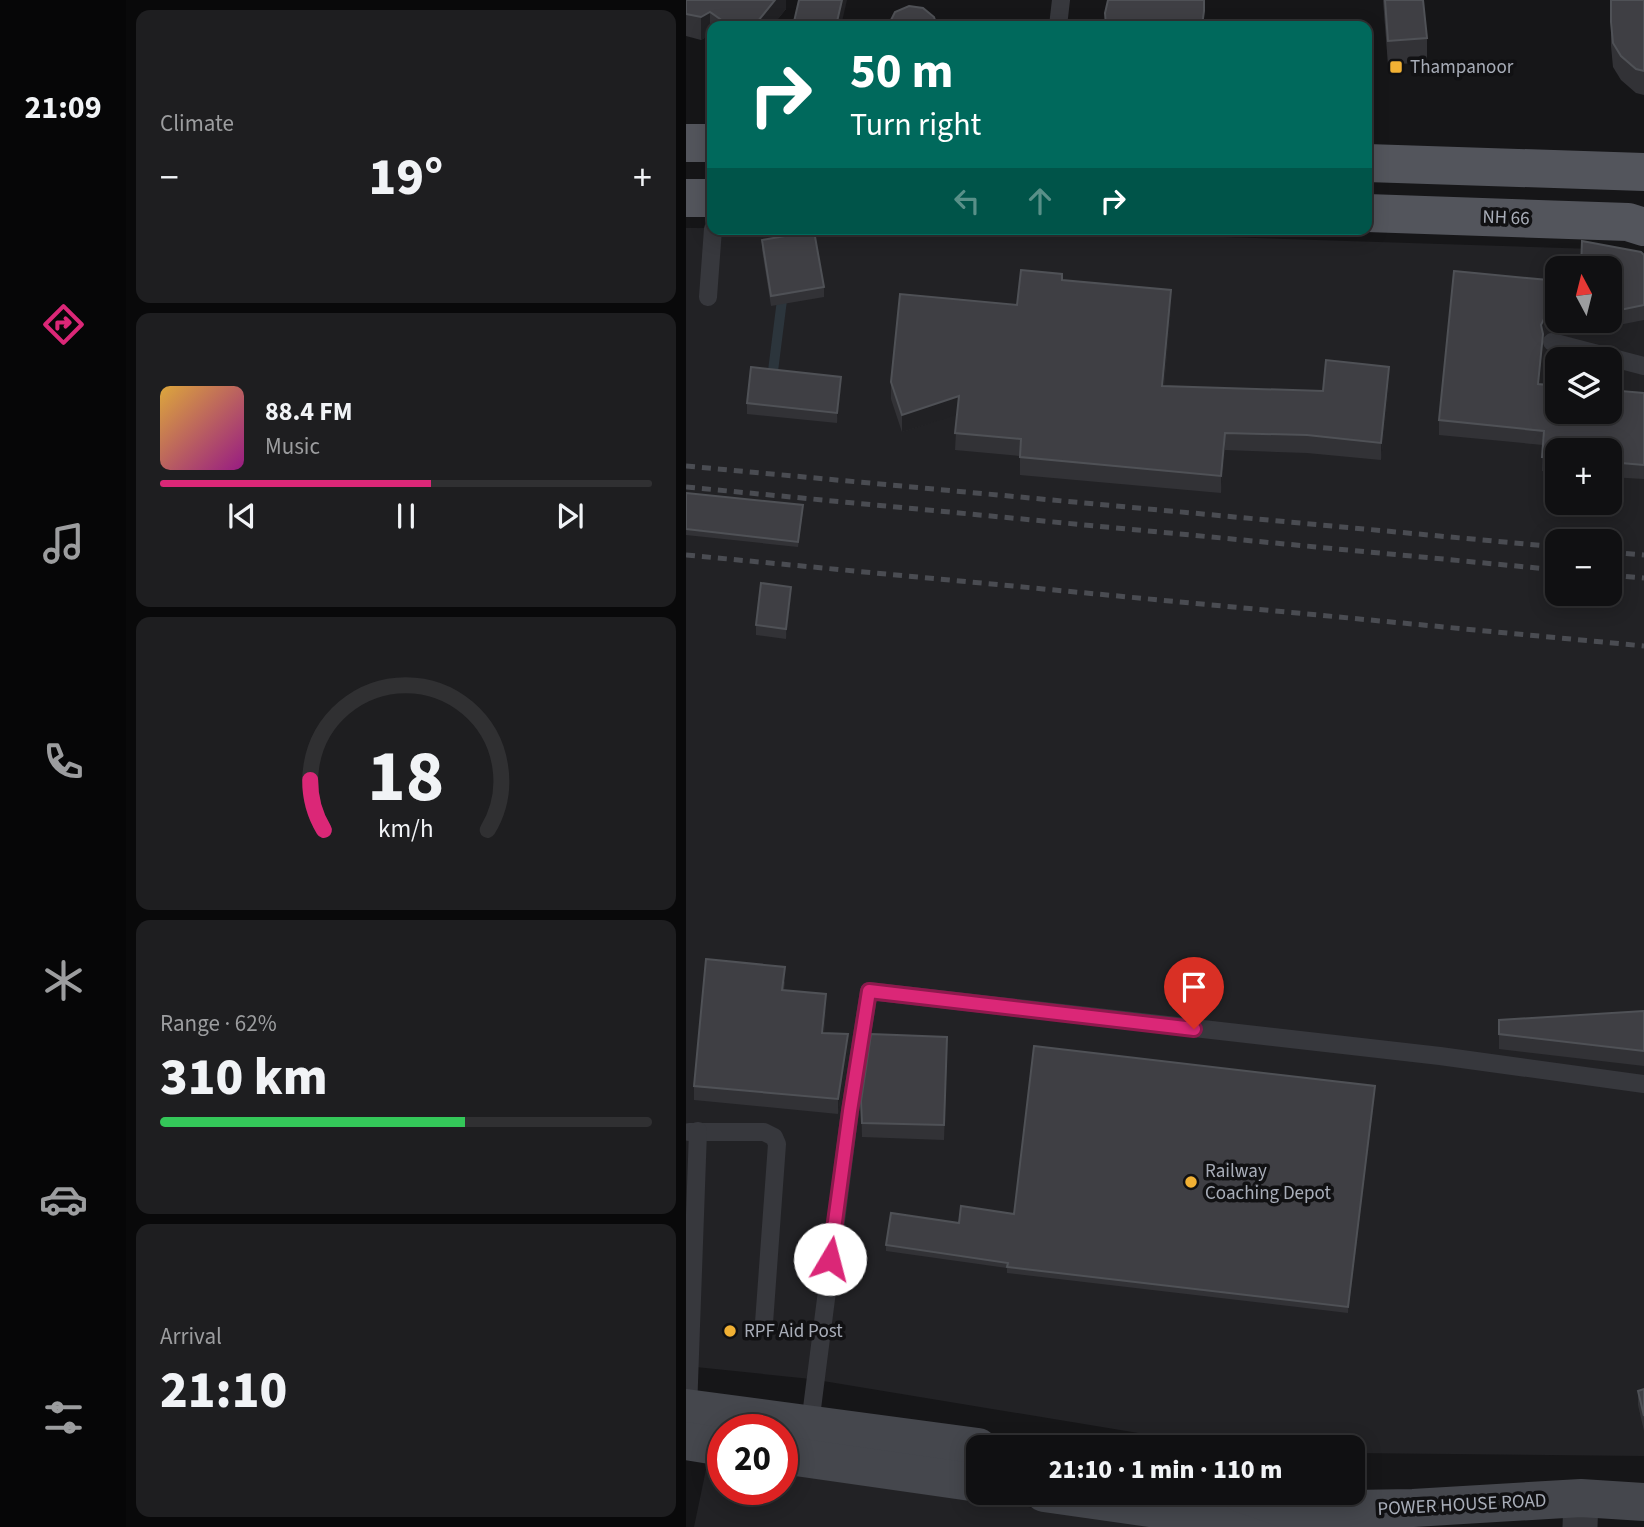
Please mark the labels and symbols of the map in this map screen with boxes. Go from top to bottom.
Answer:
place label: Thampanoor [1410,54,1514,81]
marker: Thampanoor [1388,59,1404,75]
street label: NH 66 [1482,204,1530,232]
north arrow [1545,256,1622,332]
pin [1164,957,1224,1029]
place label: Railway Coaching Depot [1205,1158,1332,1207]
marker: Railway Coaching Depot [1183,1174,1199,1190]
position arrow [793,1222,867,1296]
place label: RPF Aid Post [744,1318,843,1345]
marker: RPF Aid Post [722,1323,738,1339]
speed limit sign: 20 [707,1414,798,1505]
street label: POWER HOUSE ROAD [1377,1487,1547,1523]

